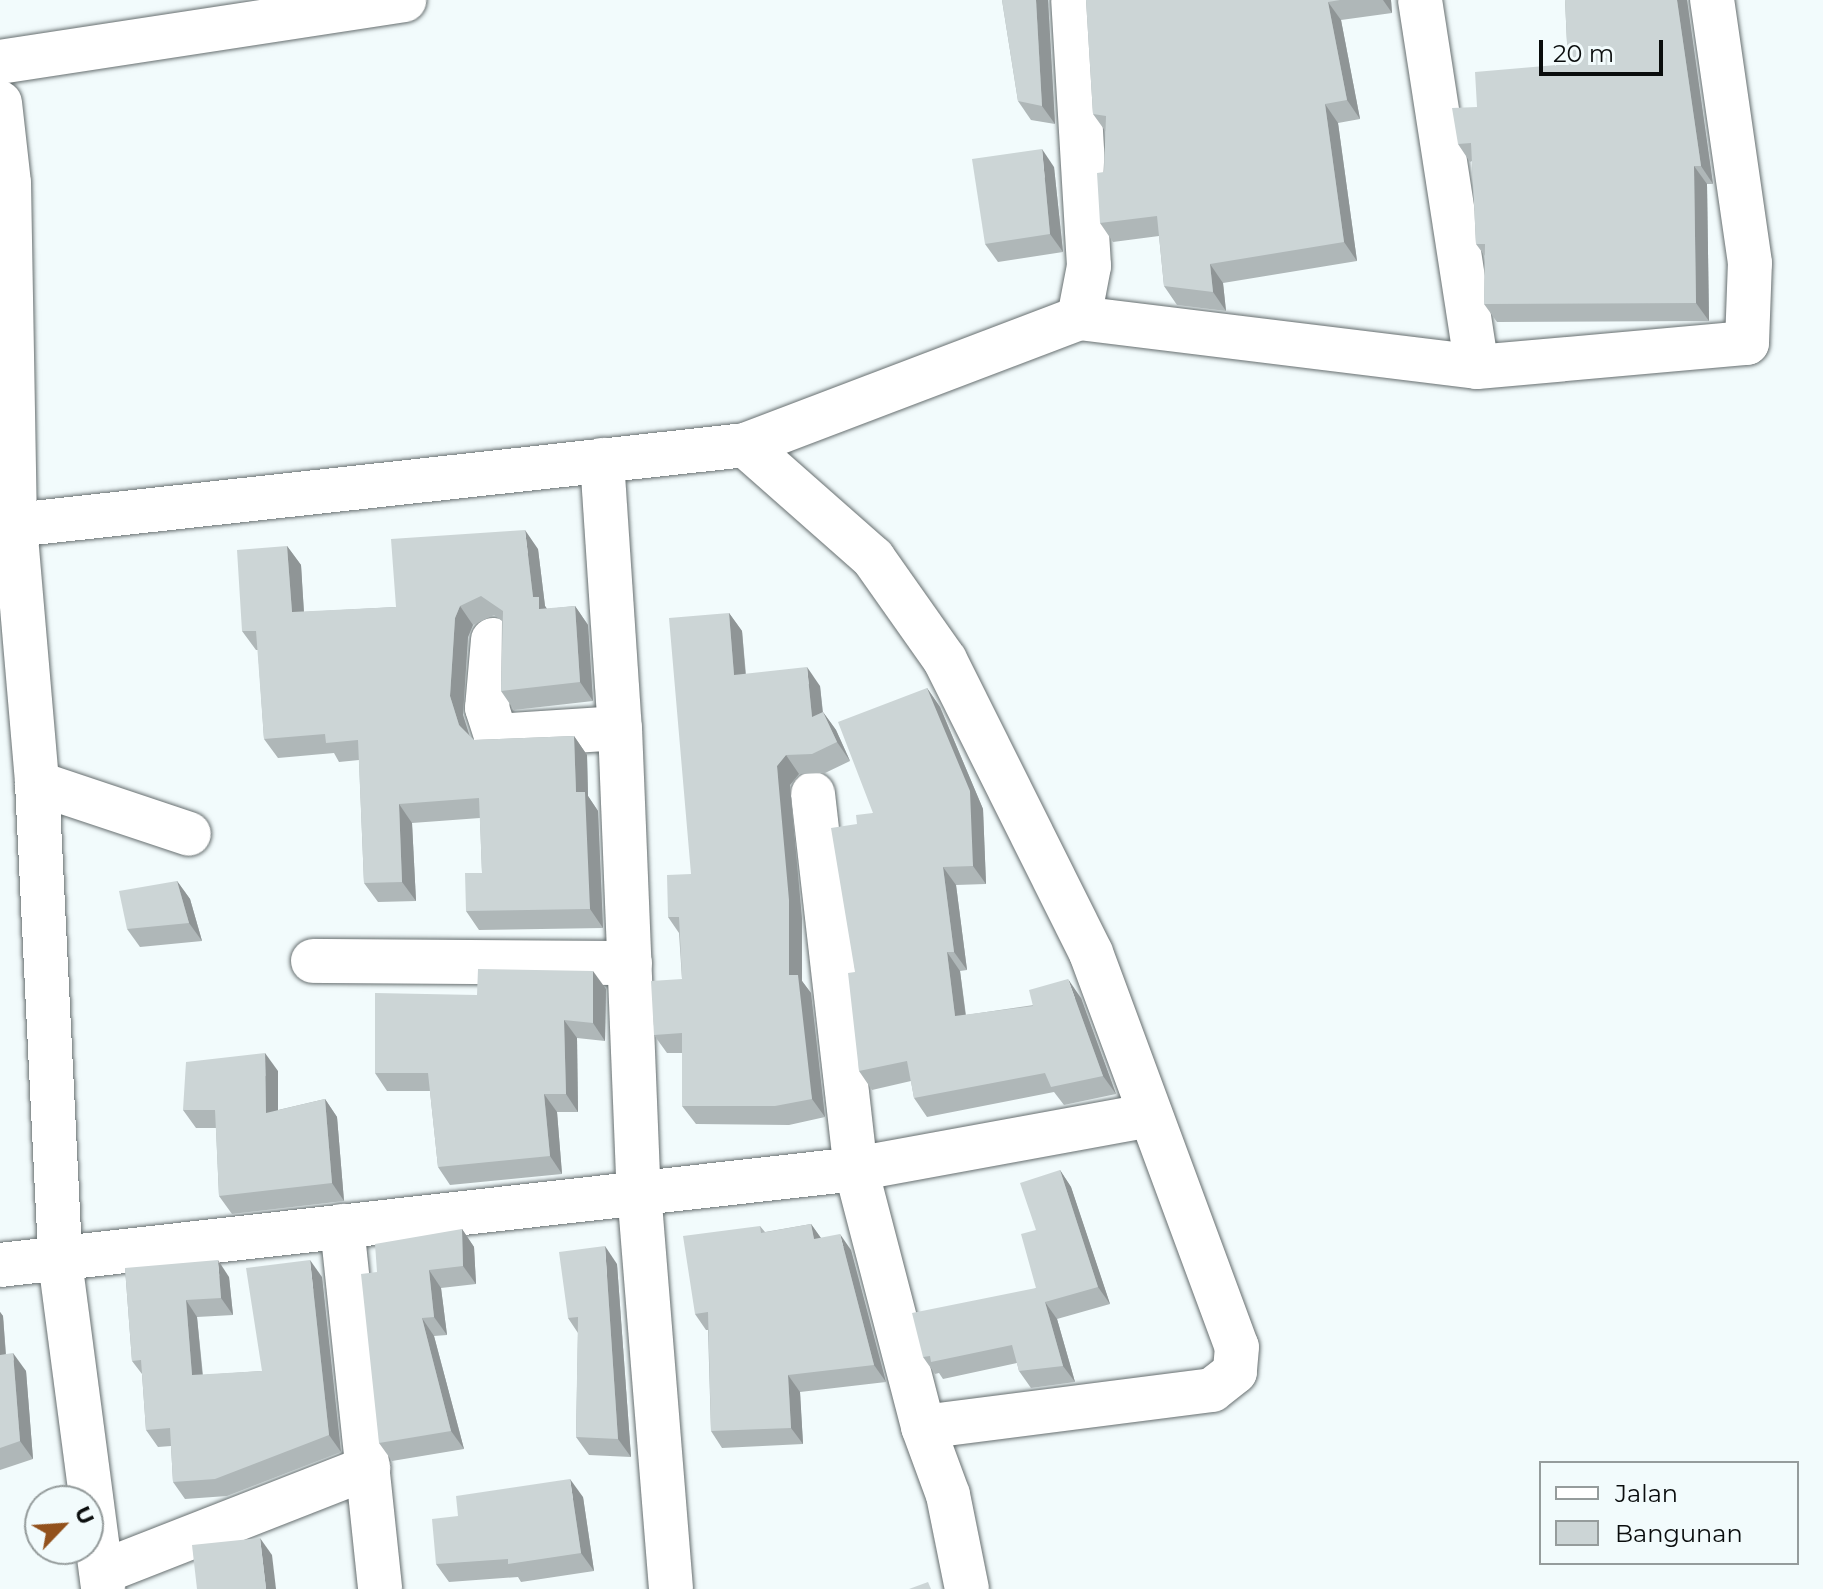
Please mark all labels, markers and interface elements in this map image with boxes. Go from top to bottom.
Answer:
scale bar [1543,24,1667,74]
text: 20 m [1553,39,1614,68]
legend [1539,1461,1799,1565]
text: Jalan [1615,1479,1678,1508]
north arrow [24,1485,104,1565]
text: U [68,1502,100,1529]
text: Bangunan [1615,1519,1743,1548]

